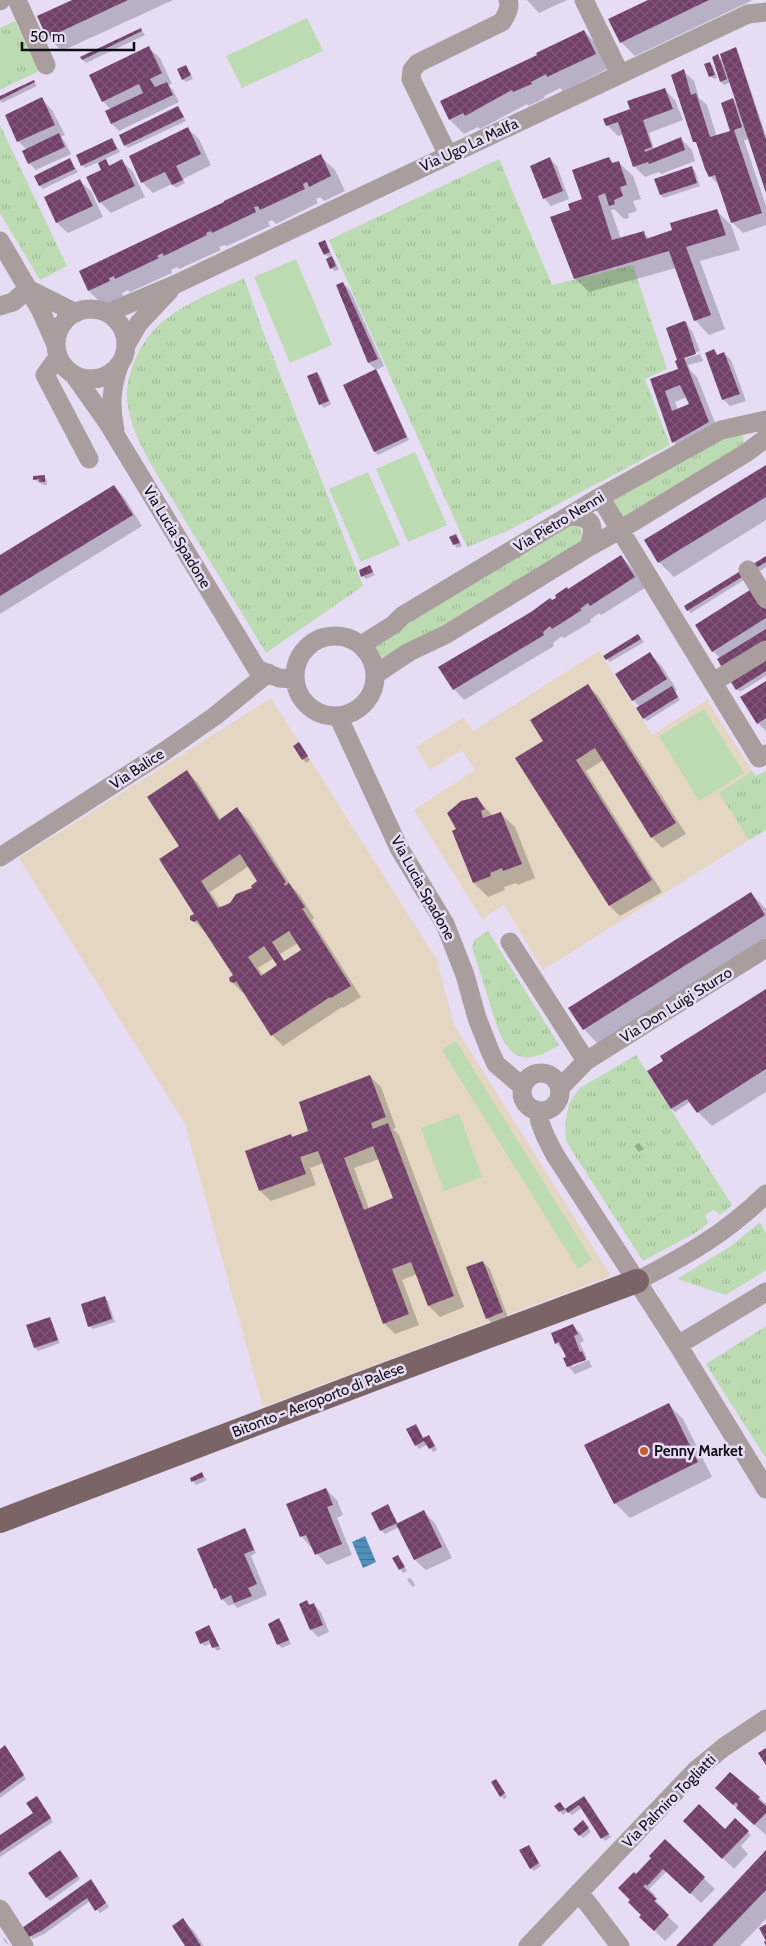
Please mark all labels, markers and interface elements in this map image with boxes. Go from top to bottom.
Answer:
scale bar [22,20,135,52]
text: 50 m [30,28,65,46]
street label: Via Ugo La Malfa [417,114,522,176]
street label: Via Lucia Spadone [139,483,215,592]
street label: Via Pietro Nenni [511,488,607,556]
street label: Via Balice [107,745,168,793]
street label: Via Lucia Spadone [387,833,459,943]
street label: Via Don Luigi Sturzo [617,963,735,1047]
street label: Bitonto - Aeroporto di Palese [229,1359,407,1441]
place label: Penny Market [654,1442,743,1460]
marker: Penny Market [638,1445,650,1457]
street label: Via Palmiro Togliatti [619,1751,719,1851]

